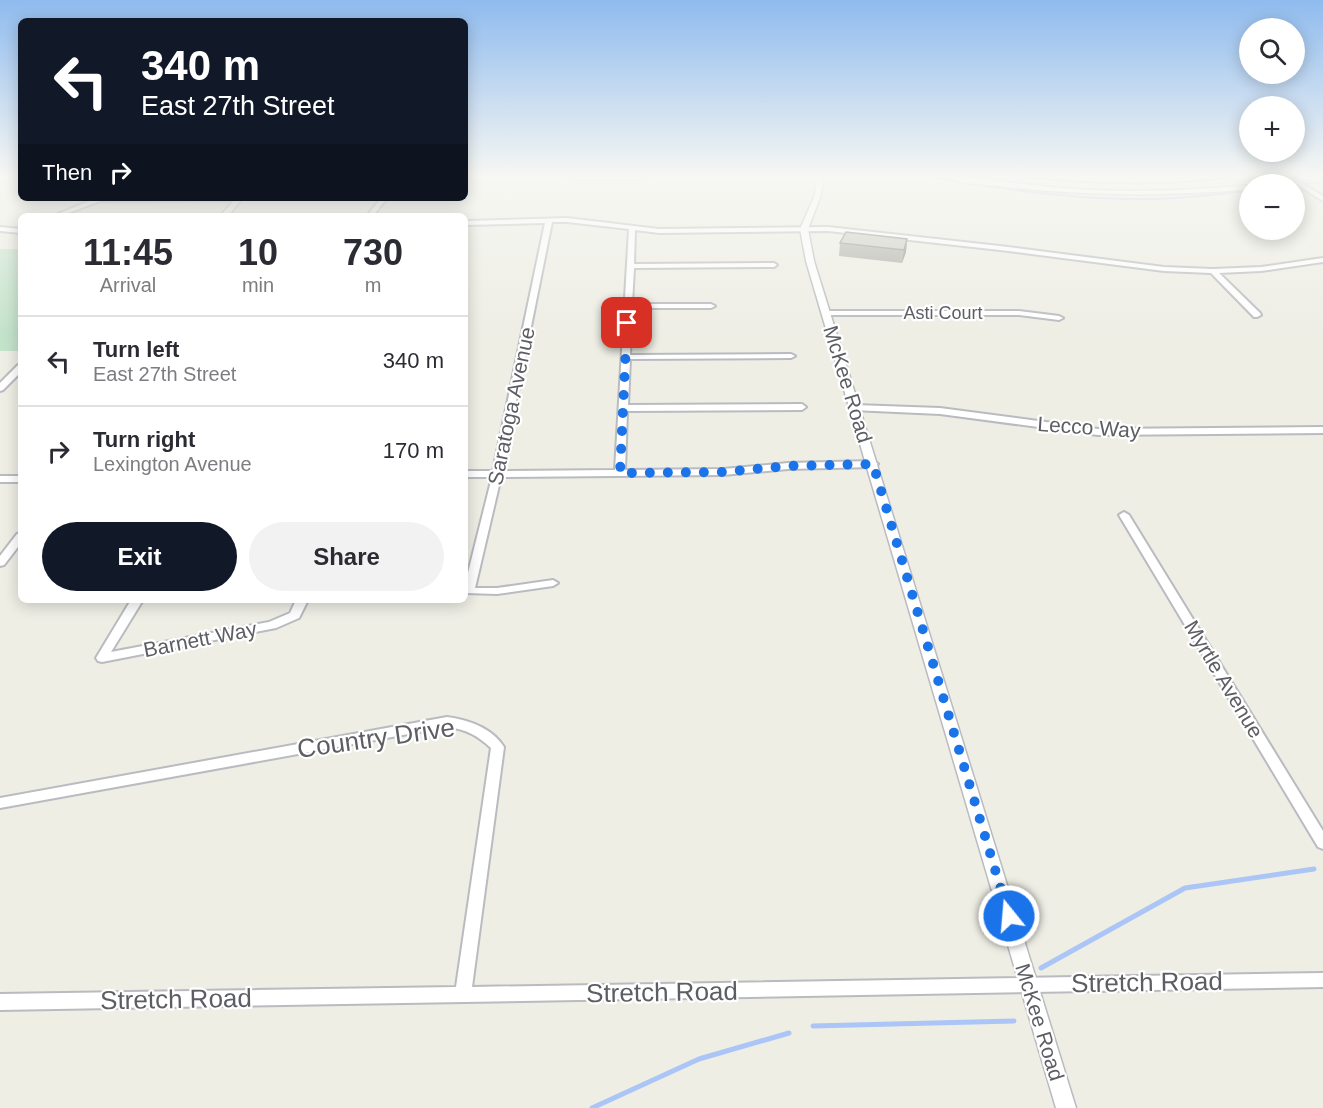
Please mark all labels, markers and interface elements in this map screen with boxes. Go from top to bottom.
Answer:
map controls [1239,18,1305,240]
button: search [1239,18,1305,84]
icon: left [42,42,120,120]
text: 340 m [141,42,260,89]
text: East 27th Street [141,91,335,121]
button: + [1239,96,1305,162]
icon: right [104,156,137,189]
text: Then [42,160,92,185]
button: − [1239,174,1305,240]
text: 11:45 [83,232,173,273]
text: 10 [238,232,278,273]
text: 730 [343,232,403,273]
text: Arrival [100,274,156,296]
text: min [242,274,274,296]
text: m [365,274,381,296]
pin [601,297,652,348]
street label: Asti Court [903,303,983,323]
icon: arrive [610,306,643,339]
street label: McKee Road [819,323,877,445]
street label: Saratoga Avenue [483,325,539,487]
text: Turn left [93,337,179,362]
icon: left [42,345,75,378]
text: 340 m [383,348,444,373]
text: East 27th Street [93,363,236,385]
street label: Lecco Way [1037,412,1142,442]
text: Turn right [93,427,195,452]
icon: right [42,435,75,468]
text: 170 m [383,438,444,463]
text: Lexington Avenue [93,453,252,475]
button: Exit [42,522,237,591]
button: Share [249,522,444,591]
street label: Myrtle Avenue [1180,616,1268,742]
street label: Barnett Way [141,617,259,661]
street label: Country Drive [295,712,457,764]
position arrow [977,884,1041,948]
street label: McKee Road [1011,961,1069,1083]
street label: Stretch Road [1071,966,1223,998]
street label: Stretch Road [586,976,738,1008]
street label: Stretch Road [100,983,252,1015]

